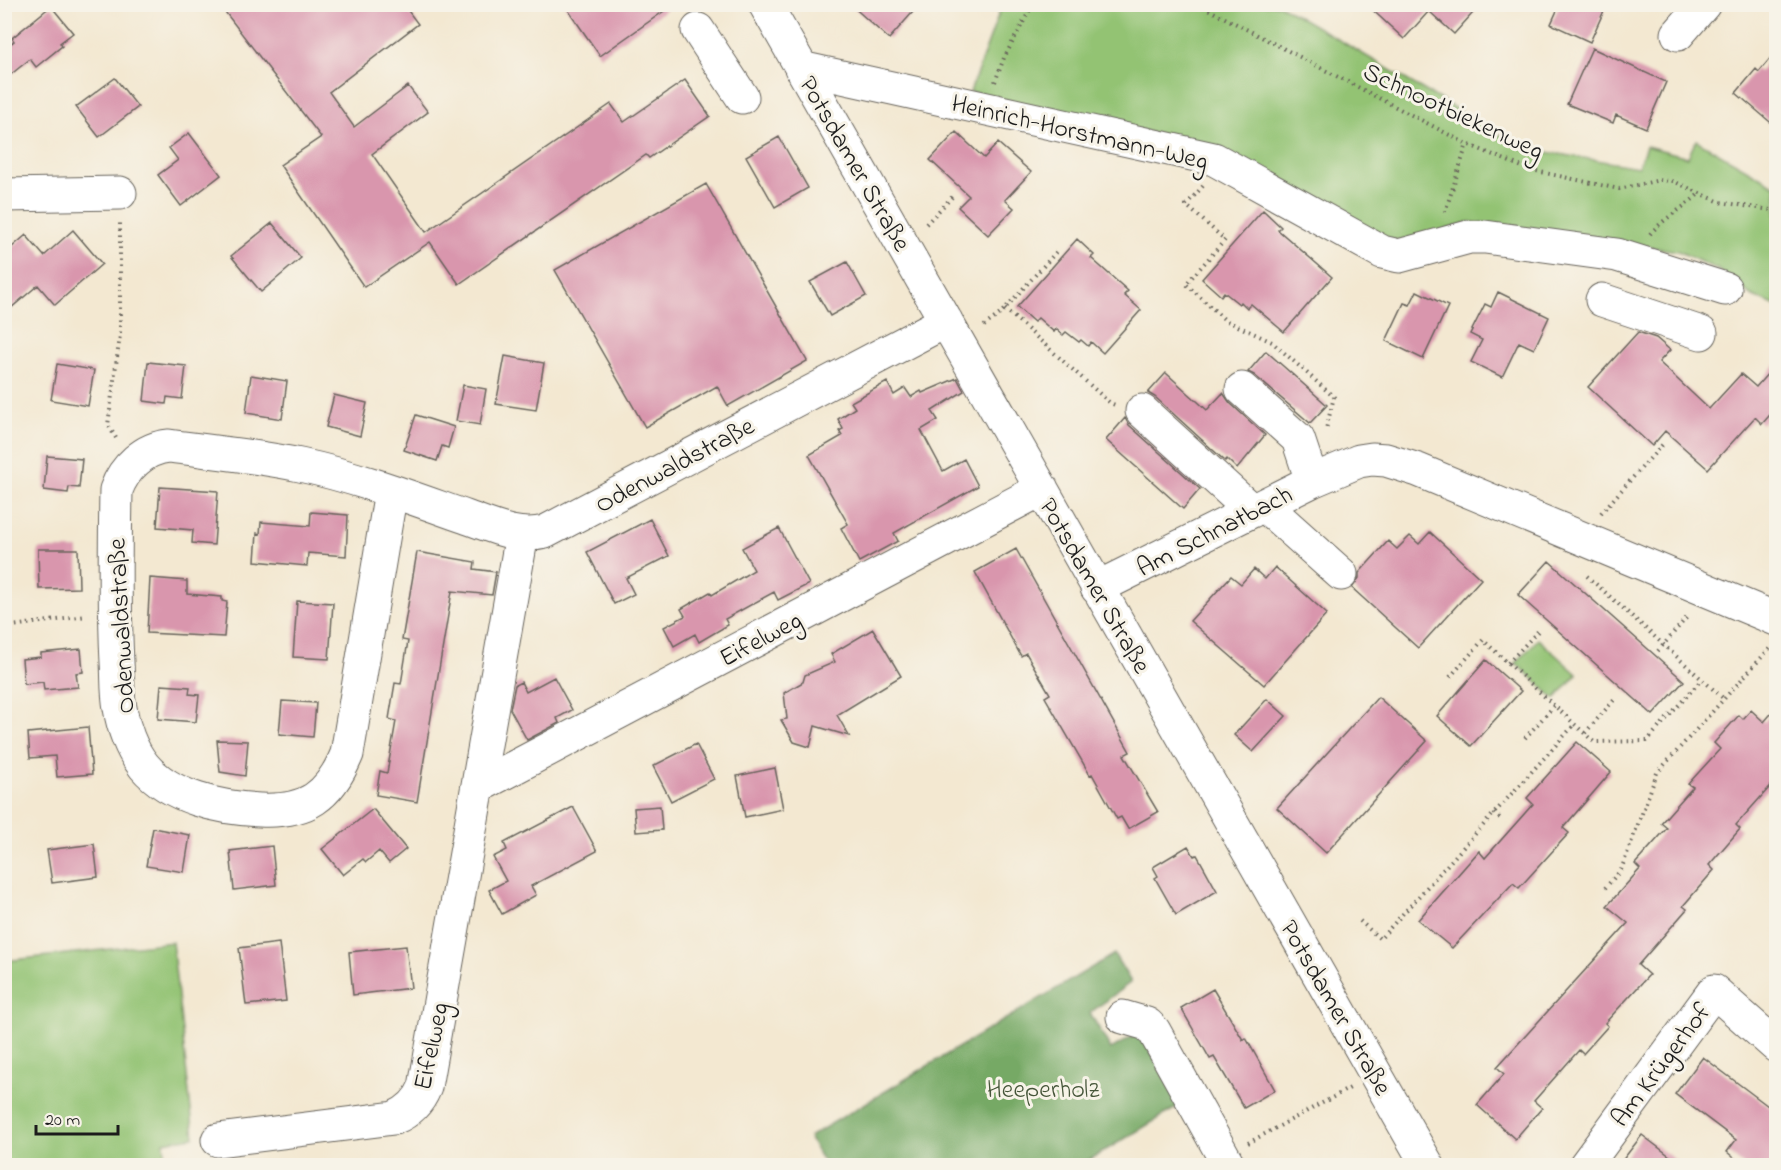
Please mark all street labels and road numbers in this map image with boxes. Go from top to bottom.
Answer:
street label: Schnootbiekenweg [1356,54,1549,171]
street label: Potsdamer Straße [788,70,919,260]
street label: Heinrich-Horstmann-Weg [947,86,1211,182]
street label: Odenwaldstraße [589,409,762,525]
street label: Am Schnatbach [1131,477,1300,588]
street label: Potsdamer Straße [1028,492,1159,682]
street label: Odenwaldstraße [99,537,147,714]
street label: Eifelweg [713,603,810,678]
street label: Potsdamer Straße [1269,914,1400,1104]
street label: Am Krügerhof [1603,995,1723,1136]
street label: Eifelweg [405,999,461,1094]

